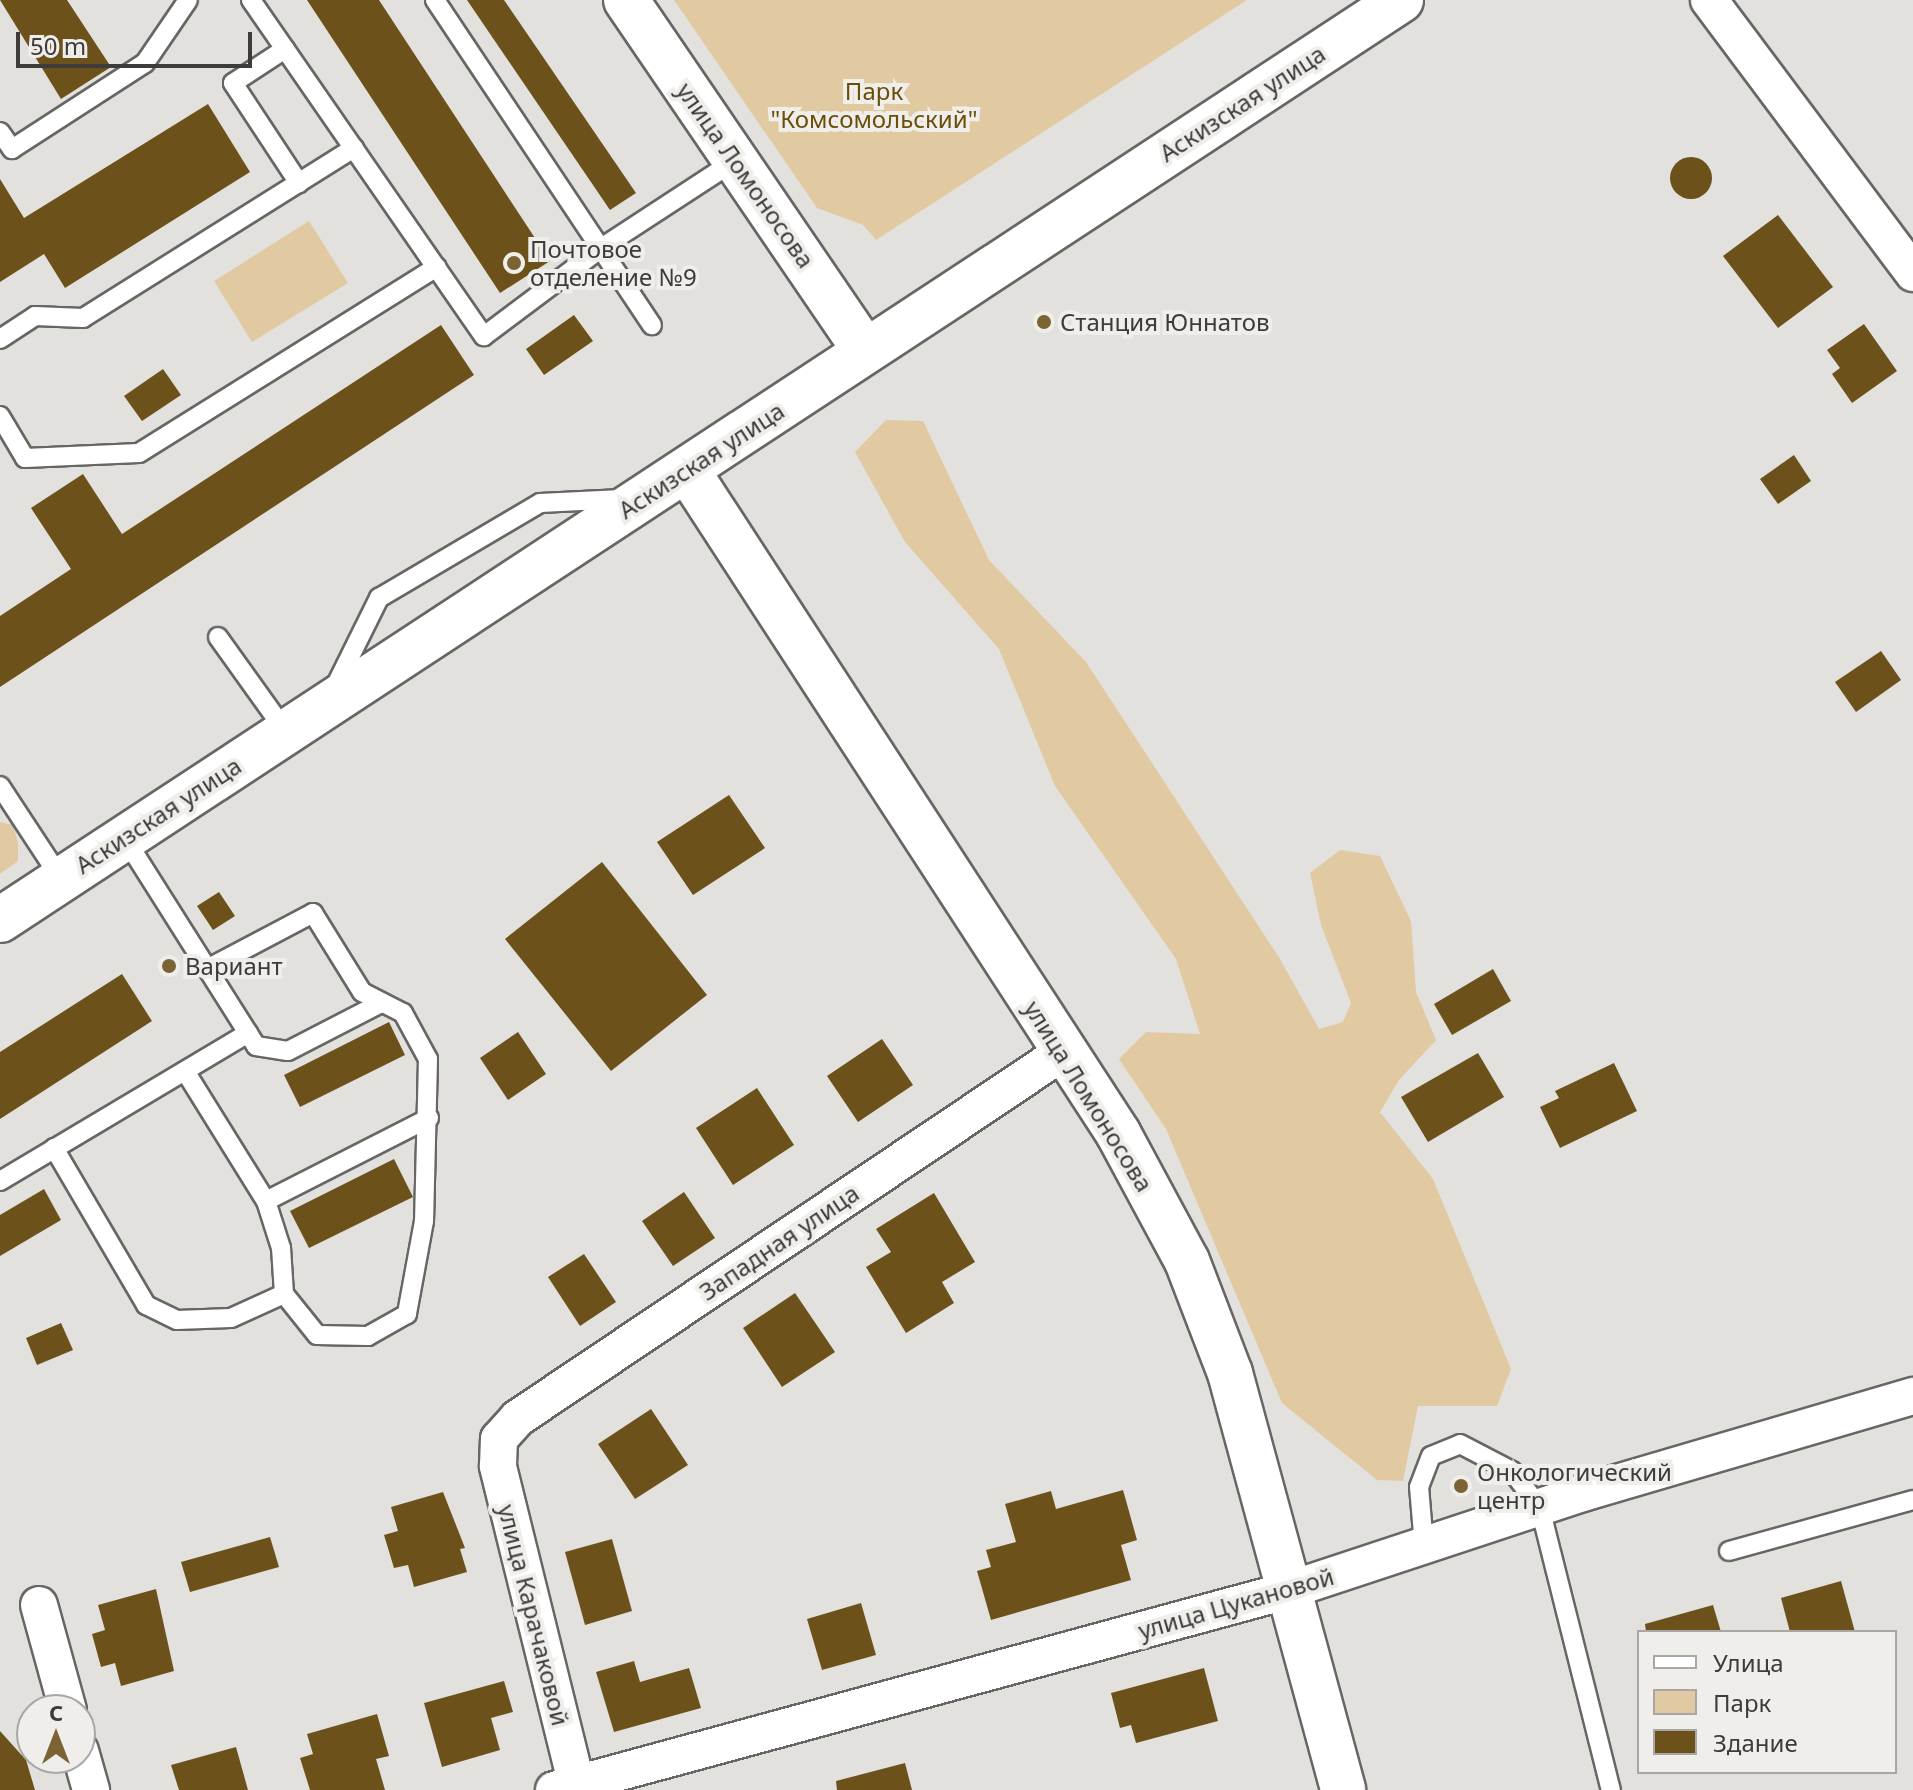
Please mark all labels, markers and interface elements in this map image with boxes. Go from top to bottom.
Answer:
scale bar [20,16,256,66]
text: 50 m [30,29,86,62]
street label: Аскизская улица [1154,39,1330,167]
street label: улица Ломоносова [671,77,821,273]
park label: Парк "Комсомольский" [771,77,977,133]
place label: Почтовое отделение №9 [530,235,697,291]
marker: Почтовое отделение №9 [505,254,523,272]
place label: Станция Юннатов [1060,308,1270,336]
marker: Станция Юннатов [1035,313,1053,331]
street label: Аскизская улица [613,396,789,524]
street label: Аскизская улица [70,751,246,879]
place label: Вариант [185,952,283,980]
marker: Вариант [160,957,178,975]
street label: улица Ломоносова [1019,995,1159,1197]
street label: Западная улица [694,1178,864,1306]
place label: Онкологический центр [1477,1458,1672,1514]
marker: Онкологический центр [1452,1477,1470,1495]
street label: улица Карачаковой [493,1501,575,1729]
street label: улица Цукановой [1135,1561,1337,1645]
legend [1637,1630,1897,1774]
text: Улица [1713,1646,1784,1679]
text: Парк [1713,1686,1771,1719]
north arrow [16,1694,96,1774]
text: С [49,1697,63,1727]
text: Здание [1713,1726,1798,1759]

